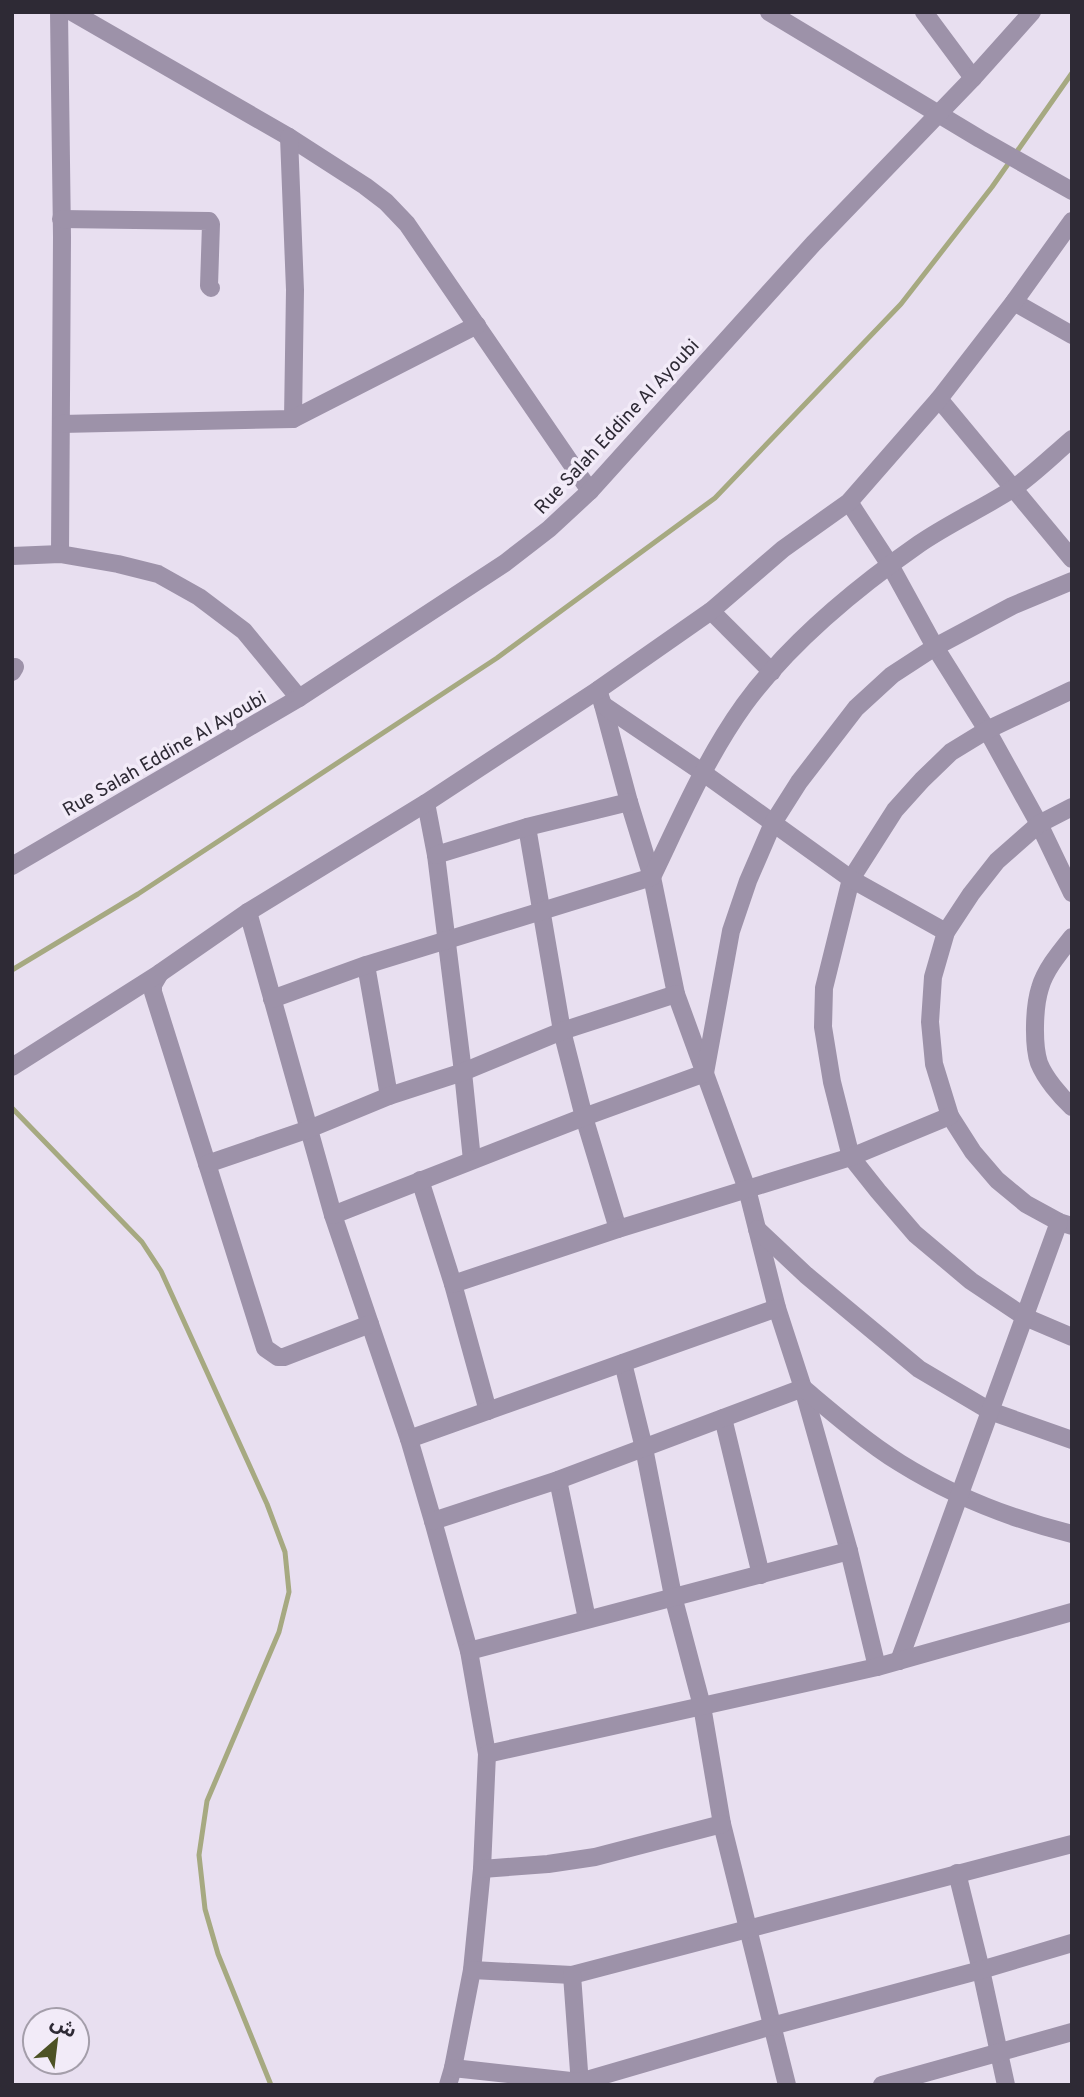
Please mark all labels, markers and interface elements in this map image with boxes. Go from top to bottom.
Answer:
street label: Rue Salah Eddine Al Ayoubi [530,335,705,520]
street label: Rue Salah Eddine Al Ayoubi [59,687,271,823]
north arrow [21,2006,91,2076]
text: ش [46,2011,80,2044]

